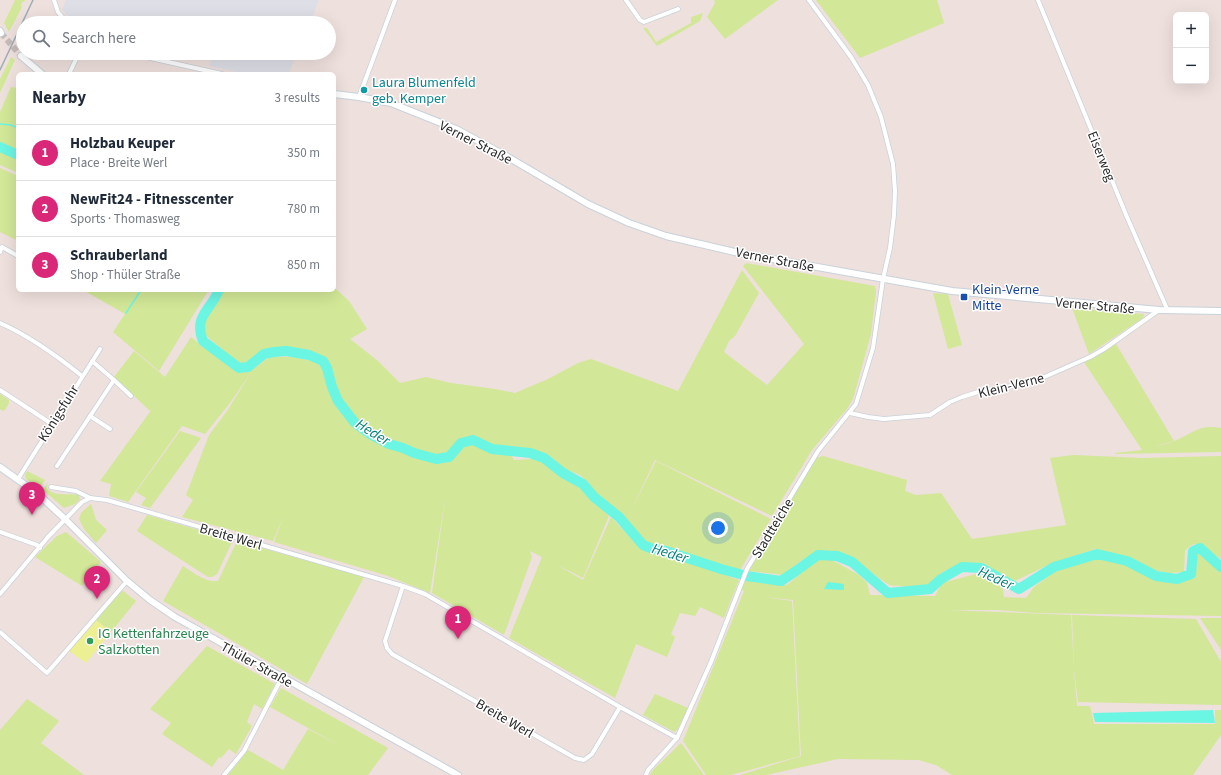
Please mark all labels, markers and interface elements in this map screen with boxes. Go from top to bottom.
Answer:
map controls [1173,12,1209,84]
button: + [1173,12,1209,48]
search box [16,16,336,60]
icon: search [30,27,52,49]
text: Search here [62,28,136,49]
button: − [1173,48,1209,84]
place label: Laura Blumenfeld geb. Kemper [372,73,476,109]
marker: Laura Blumenfeld geb. Kemper [359,85,369,95]
text: Nearby [32,86,86,110]
text: 3 results [275,89,320,107]
street label: Verner Straße [436,116,516,170]
street label: Eiserweg [1082,128,1120,185]
text: Holzbau Keuper [70,133,175,154]
text: 1 [42,144,48,162]
text: 350 m [287,144,320,162]
text: Place · Breite Werl [70,154,167,172]
text: NewFit24 - Fitnesscenter [70,189,233,210]
text: 2 [42,200,48,218]
text: 780 m [287,200,320,218]
text: Sports · Thomasweg [70,210,180,228]
street label: Verner Straße [734,243,816,277]
text: Schrauberland [70,245,168,266]
text: 3 [42,256,48,274]
text: 850 m [287,256,320,274]
text: Shop · Thüler Straße [70,266,180,284]
place label: Klein-Verne Mitte [972,280,1039,316]
marker: Klein-Verne Mitte [959,292,969,302]
street label: Verner Straße [1054,293,1135,319]
street label: Klein-Verne [976,368,1046,404]
street label: Königsfuhr [33,381,84,446]
water label: Heder [352,414,395,452]
pin: 3 [19,482,45,515]
street label: Stadtteiche [747,495,799,562]
your location [708,518,728,538]
street label: Breite Werl [197,519,265,556]
water label: Heder [649,538,691,569]
water label: Heder [975,561,1018,596]
pin: 2 [84,566,110,599]
pin: 1 [445,606,471,639]
place label: IG Kettenfahrzeuge Salzkotten [98,624,209,660]
marker: IG Kettenfahrzeuge Salzkotten [85,636,95,646]
street label: Thüler Straße [217,637,296,693]
street label: Breite Werl [472,694,538,744]

